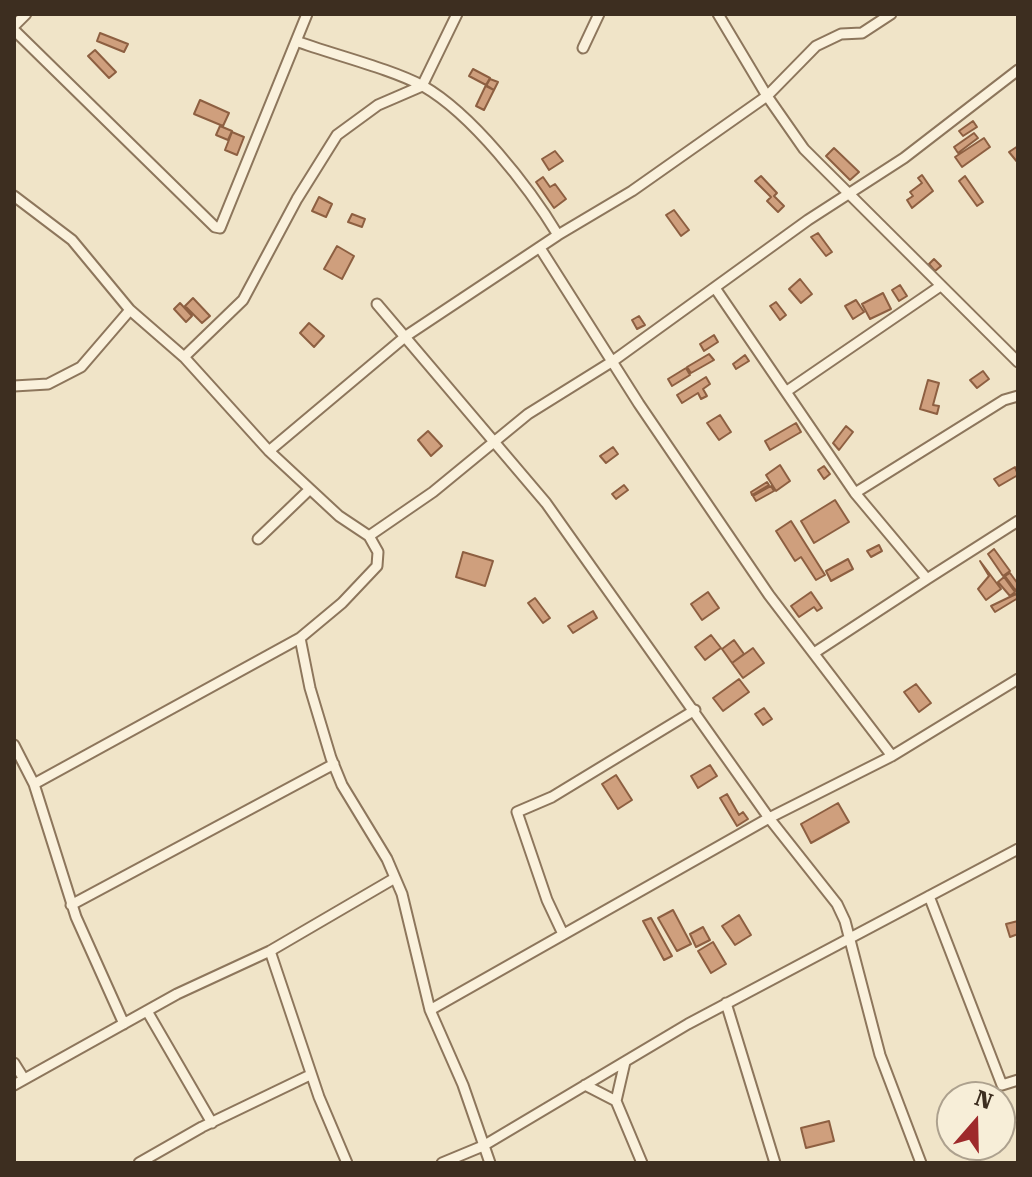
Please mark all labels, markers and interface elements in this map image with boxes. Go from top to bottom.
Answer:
north arrow [936,1081,1016,1161]
text: N [971,1085,996,1114]

